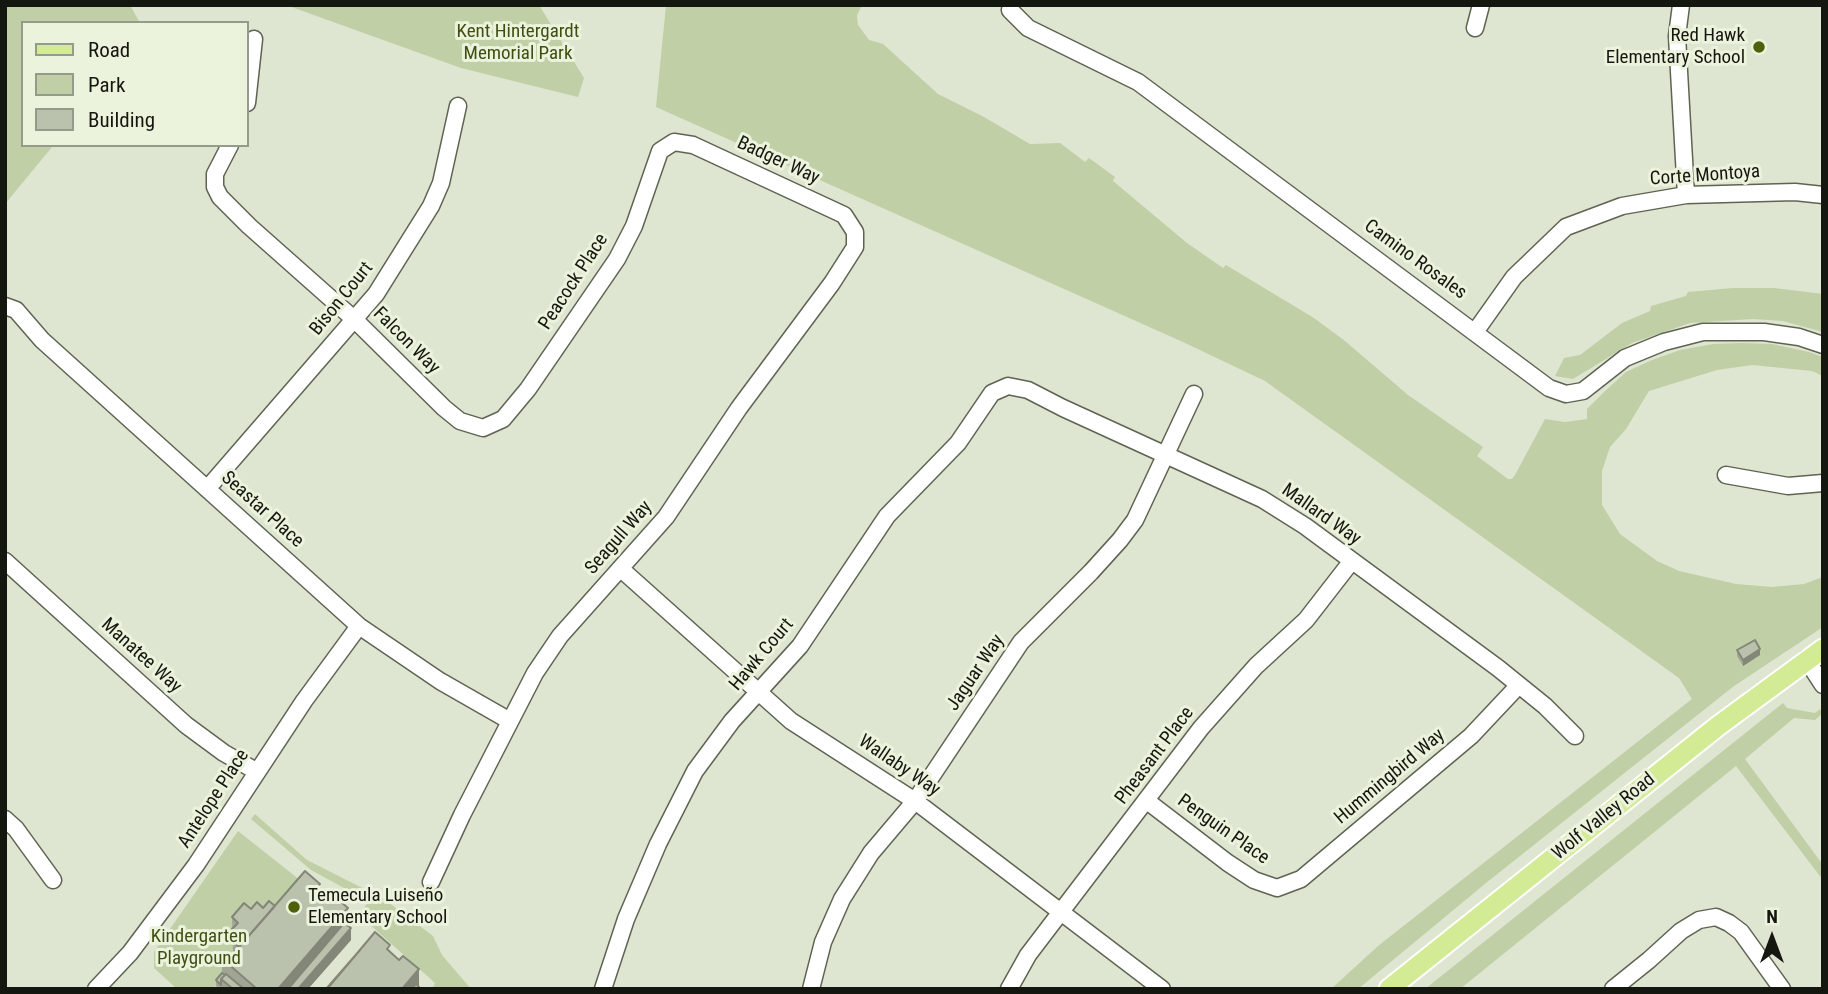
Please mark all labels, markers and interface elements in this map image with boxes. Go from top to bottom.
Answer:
legend [21,21,248,147]
park label: Kent Hintergardt Memorial Park [457,21,579,65]
place label: Red Hawk Elementary School [1606,25,1745,69]
text: Road [88,38,130,62]
marker: Red Hawk Elementary School [1751,39,1767,55]
text: Park [88,73,125,97]
text: Building [88,108,155,132]
street label: Badger Way [733,132,823,190]
street label: Corte Montoya [1649,161,1761,191]
street label: Camino Rosales [1359,215,1471,305]
street label: Peacock Place [534,230,614,334]
street label: Bison Court [305,258,379,340]
street label: Falcon Way [368,303,444,379]
street label: Seastar Place [216,467,308,553]
street label: Mallard Way [1277,479,1365,551]
street label: Seagull Way [581,496,657,580]
street label: Manatee Way [96,614,186,698]
street label: Hawk Court [725,614,799,696]
street label: Jaguar Way [942,631,1010,715]
street label: Pheasant Place [1111,703,1199,809]
street label: Hummingbird Way [1330,724,1450,830]
street label: Wallaby Way [854,730,944,802]
street label: Antelope Place [174,745,254,853]
street label: Wolf Valley Road [1548,769,1660,865]
street label: Penguin Place [1173,790,1273,870]
place label: Temecula Luiseño Elementary School [308,885,447,929]
marker: Temecula Luiseño Elementary School [286,899,302,915]
north arrow [1737,903,1807,973]
text: N [1766,905,1778,928]
park label: Kindergarten Playground [151,926,247,970]

